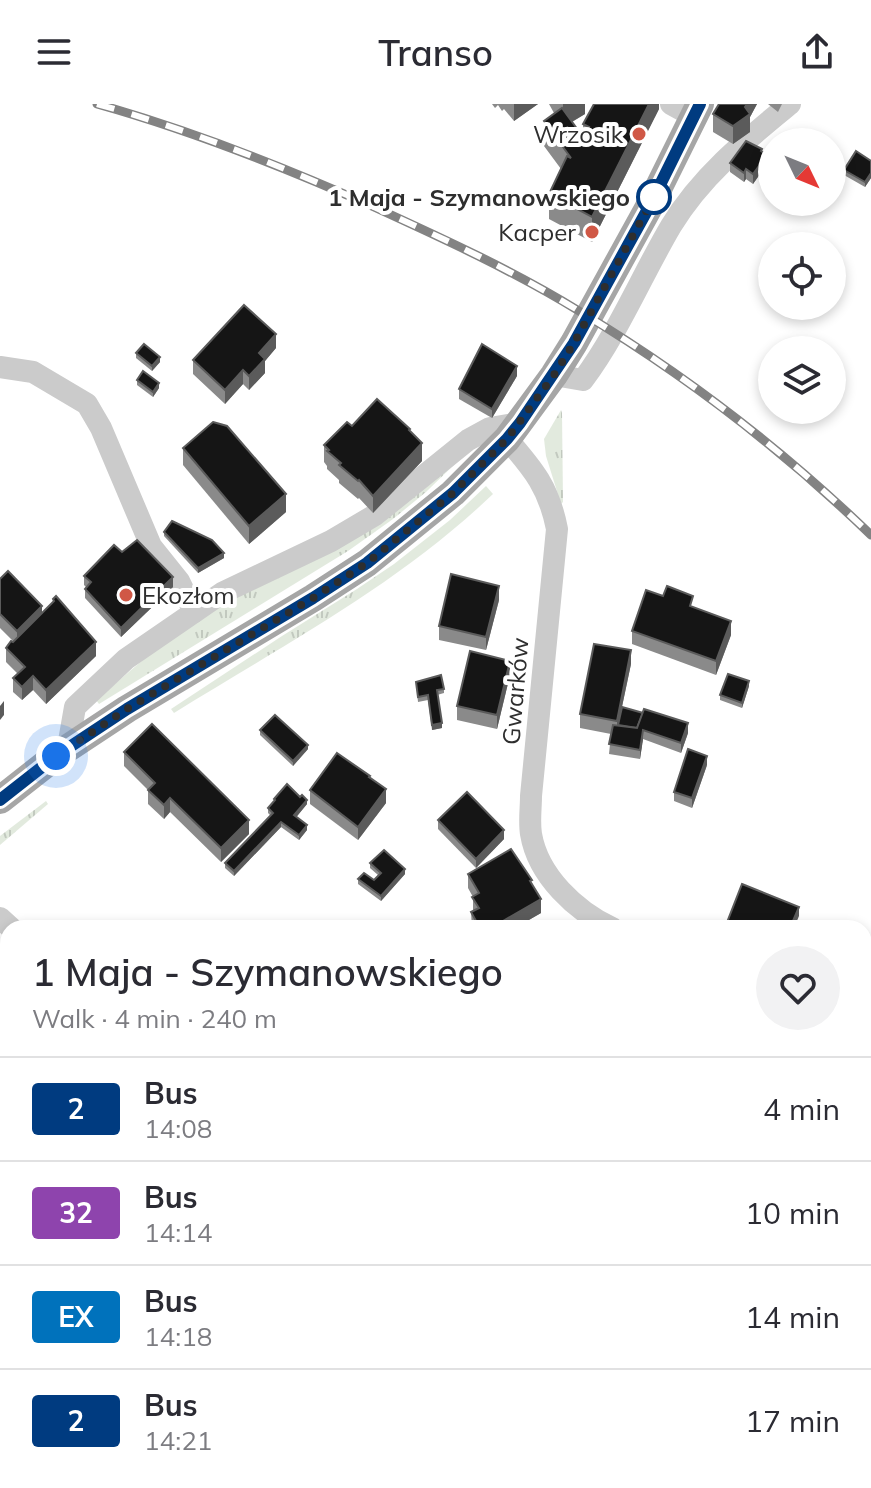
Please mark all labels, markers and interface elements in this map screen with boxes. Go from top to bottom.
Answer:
icon: menu [32,30,76,74]
text: Transo [378,30,493,75]
icon: share [795,30,839,74]
place label: Wrzosik [533,119,624,149]
marker: Wrzosik [630,125,648,143]
north arrow [758,128,846,216]
map controls [758,128,846,424]
marker: 1 Maja - Szymanowskiego [637,180,671,214]
place label: 1 Maja - Szymanowskiego [328,182,630,212]
place label: Kacper [498,217,576,247]
marker: Kacper [583,223,601,241]
button: locate [758,232,846,320]
button: layers [758,336,846,424]
place label: Ekozłom [142,580,235,610]
marker: Ekozłom [117,586,135,604]
street label: Gwarków [495,636,535,746]
your location [36,736,76,776]
button: heart [756,946,840,1030]
text: 1 Maja - Szymanowskiego [32,948,503,996]
text: Walk · 4 min · 240 m [32,1002,277,1035]
text: Bus [144,1074,198,1112]
text: 4 min [763,1090,840,1128]
text: 2 [68,1091,84,1126]
text: 14:08 [144,1112,212,1145]
text: Bus [144,1178,198,1216]
text: 10 min [745,1194,840,1232]
text: 32 [59,1195,93,1230]
text: 14:14 [144,1216,212,1249]
text: Bus [144,1282,198,1320]
text: 14 min [745,1298,840,1336]
text: EX [58,1299,94,1334]
text: 14:18 [144,1320,212,1353]
text: Bus [144,1386,198,1424]
text: 17 min [745,1402,840,1440]
text: 2 [68,1403,84,1438]
text: 14:21 [144,1424,212,1457]

